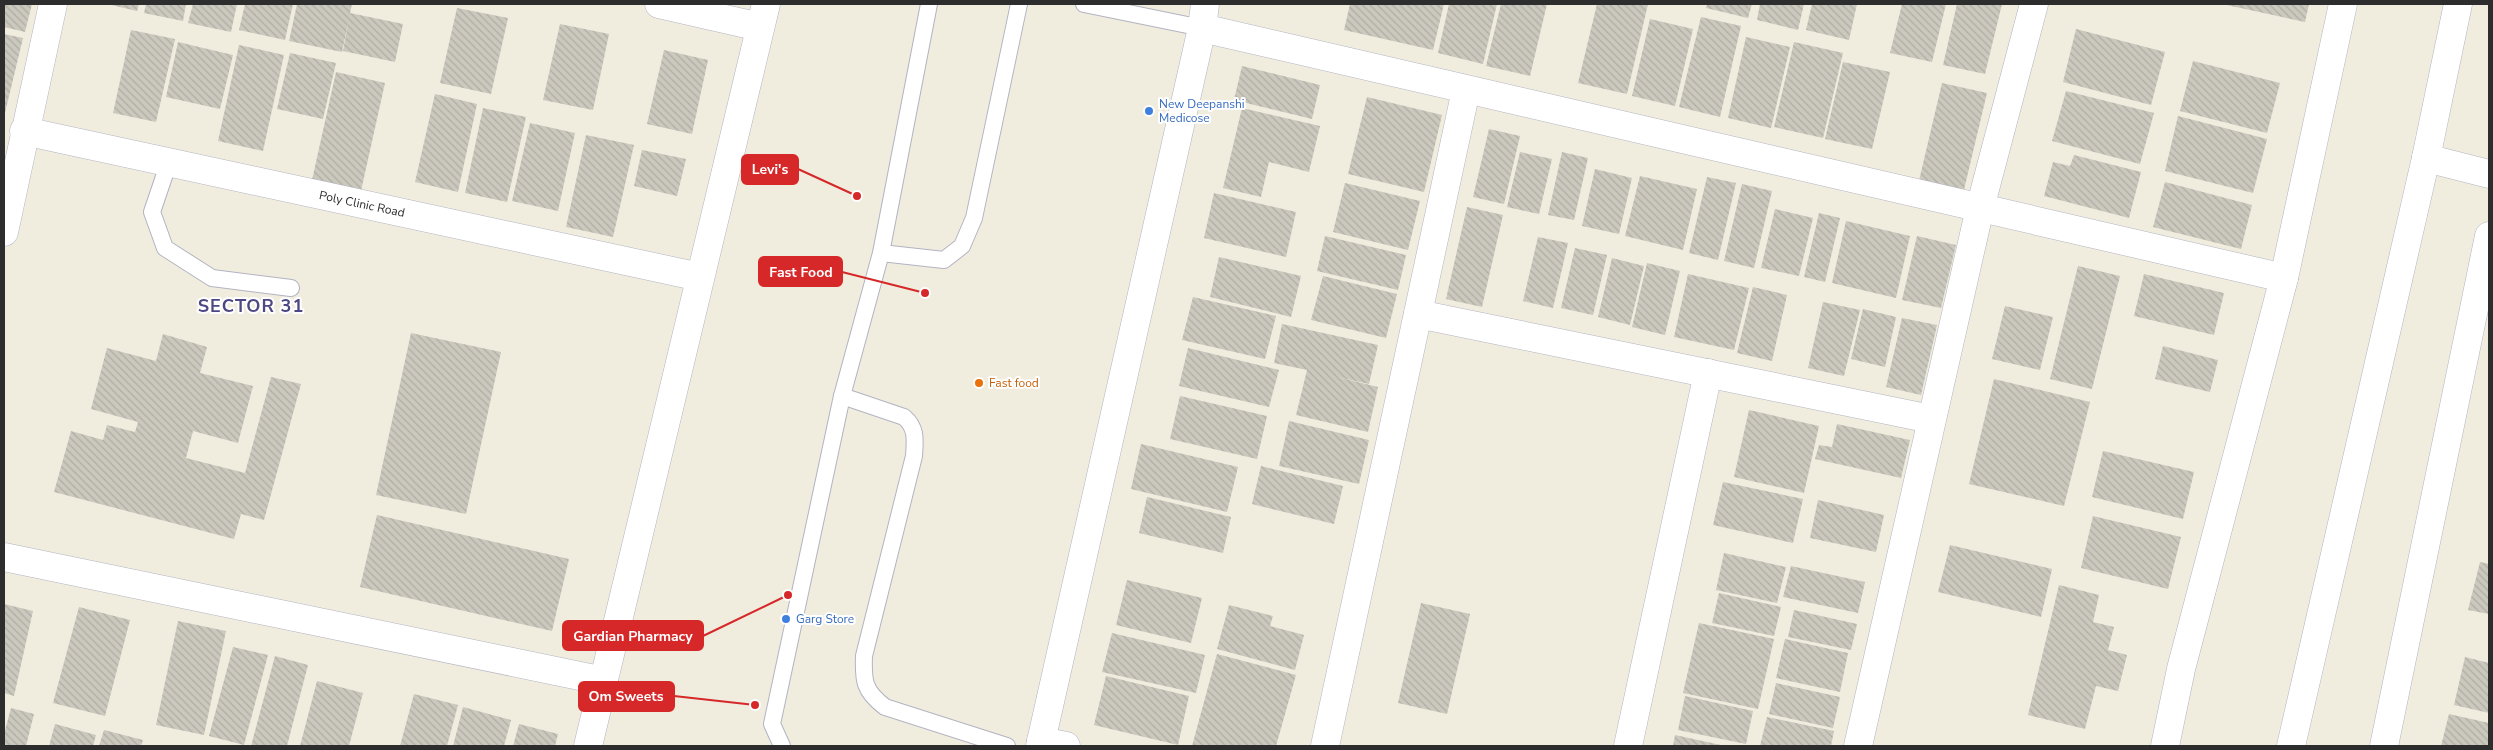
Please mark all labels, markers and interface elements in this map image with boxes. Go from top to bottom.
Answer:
place label: New Deepanshi Medicose [1159,96,1245,126]
marker: New Deepanshi Medicose [1143,105,1155,117]
callout: Levi's [742,155,798,184]
text: Levi's [752,160,788,179]
street label: Poly Clinic Road [318,187,406,221]
callout: Fast Food [759,257,842,286]
text: Fast Food [769,263,833,282]
district label: SECTOR 31 [198,294,304,318]
place label: Fast food [989,375,1039,391]
marker: Fast food [973,377,985,389]
place label: Garg Store [796,611,854,627]
marker: Garg Store [780,613,792,625]
callout: Gardian Pharmacy [563,621,703,650]
text: Gardian Pharmacy [573,627,693,646]
callout: Om Sweets [579,682,674,711]
text: Om Sweets [589,687,664,706]

